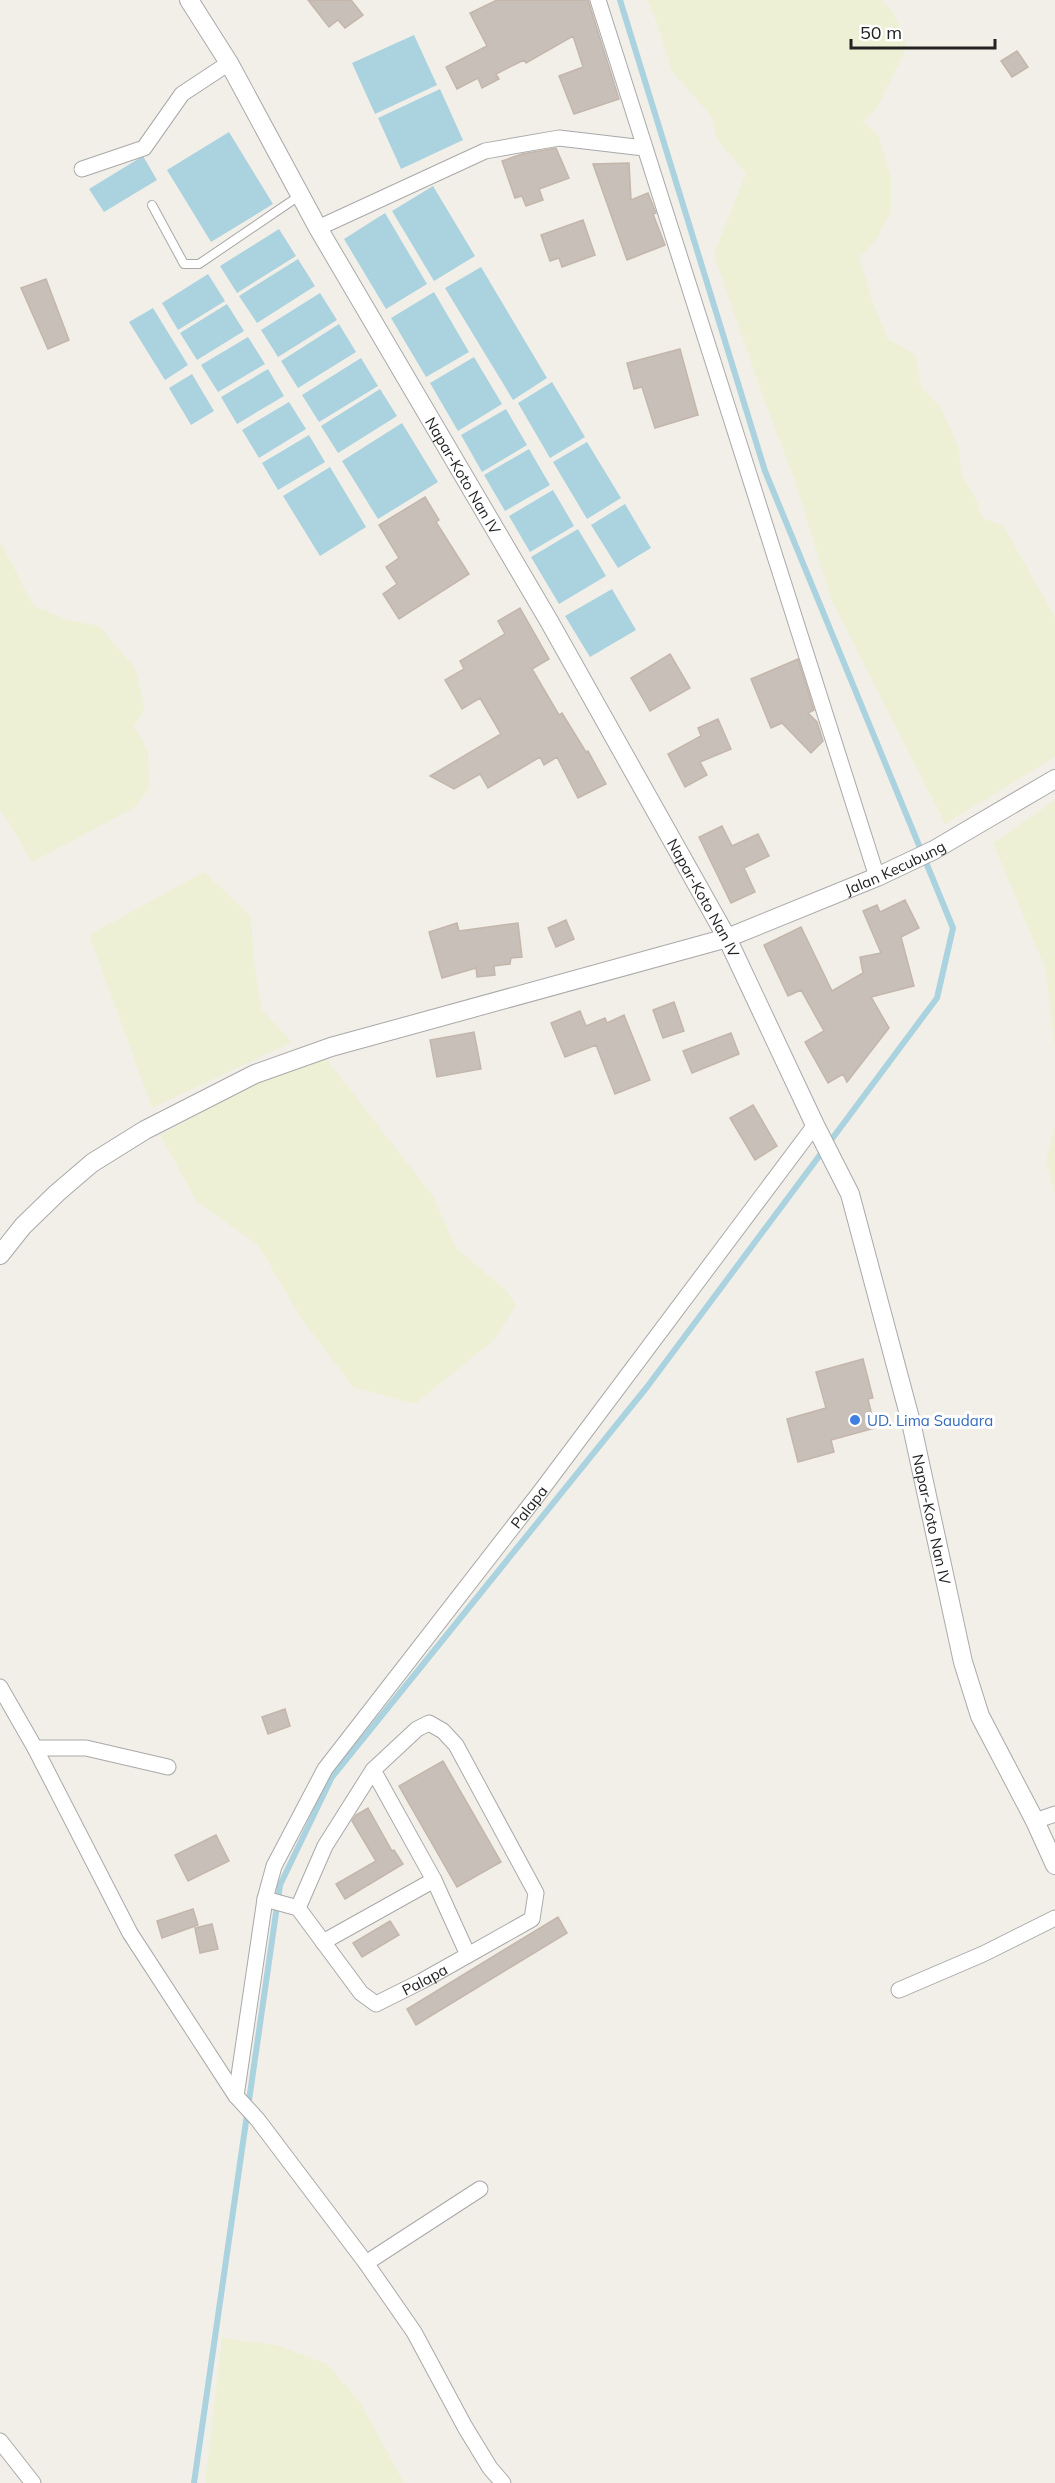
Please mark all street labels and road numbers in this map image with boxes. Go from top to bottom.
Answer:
street label: Napar-Koto Nan IV [422,413,505,538]
street label: Napar-Koto Nan IV [663,835,744,960]
street label: Jalan Kecubung [842,836,949,899]
street label: Napar-Koto Nan IV [909,1452,955,1587]
street label: Palapa [506,1482,551,1532]
street label: Palapa [398,1959,451,1999]

